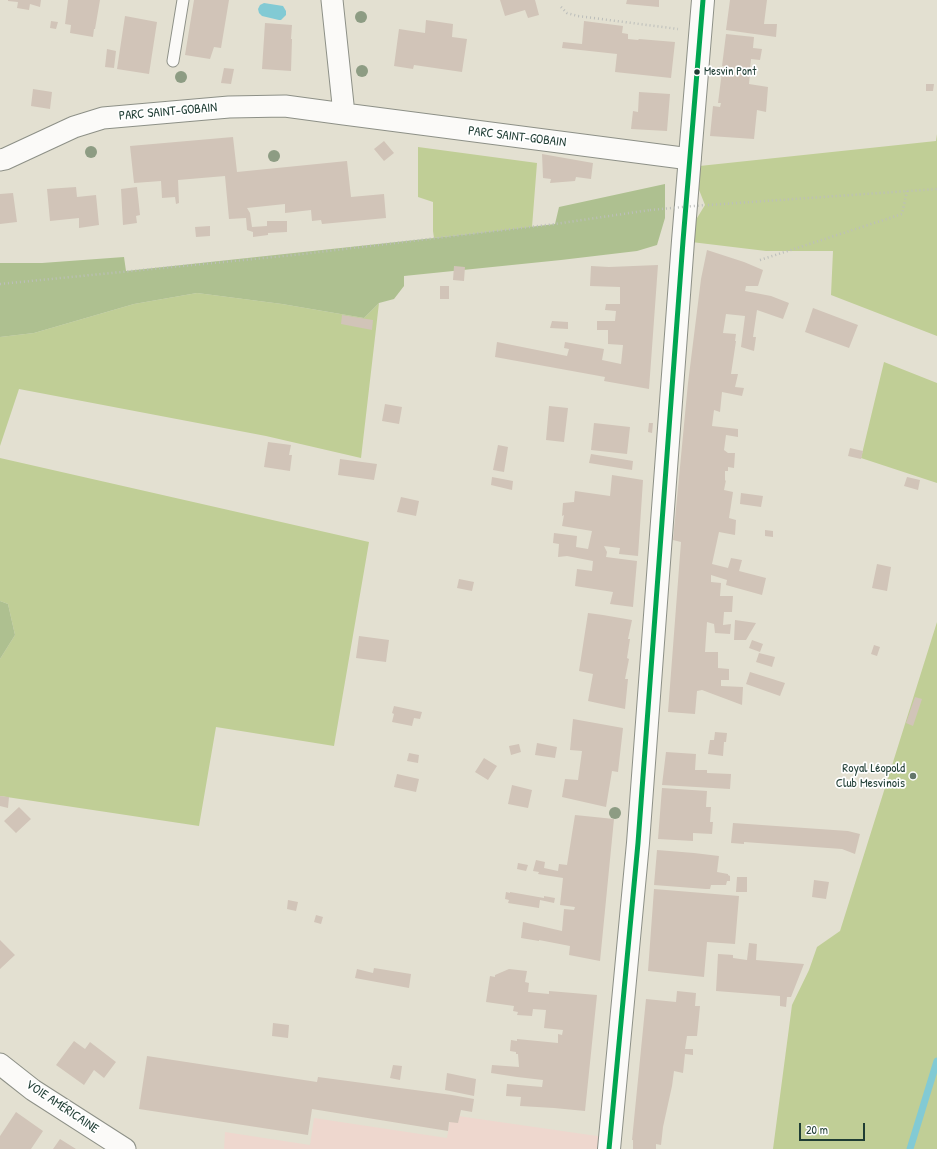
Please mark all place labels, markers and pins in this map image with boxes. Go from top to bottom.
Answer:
place label: Mesvin Pont [704,65,756,79]
marker: Mesvin Pont [692,67,702,77]
place label: Royal Léopold Club Mesvinois [836,761,905,792]
marker: Royal Léopold Club Mesvinois [908,771,918,781]

